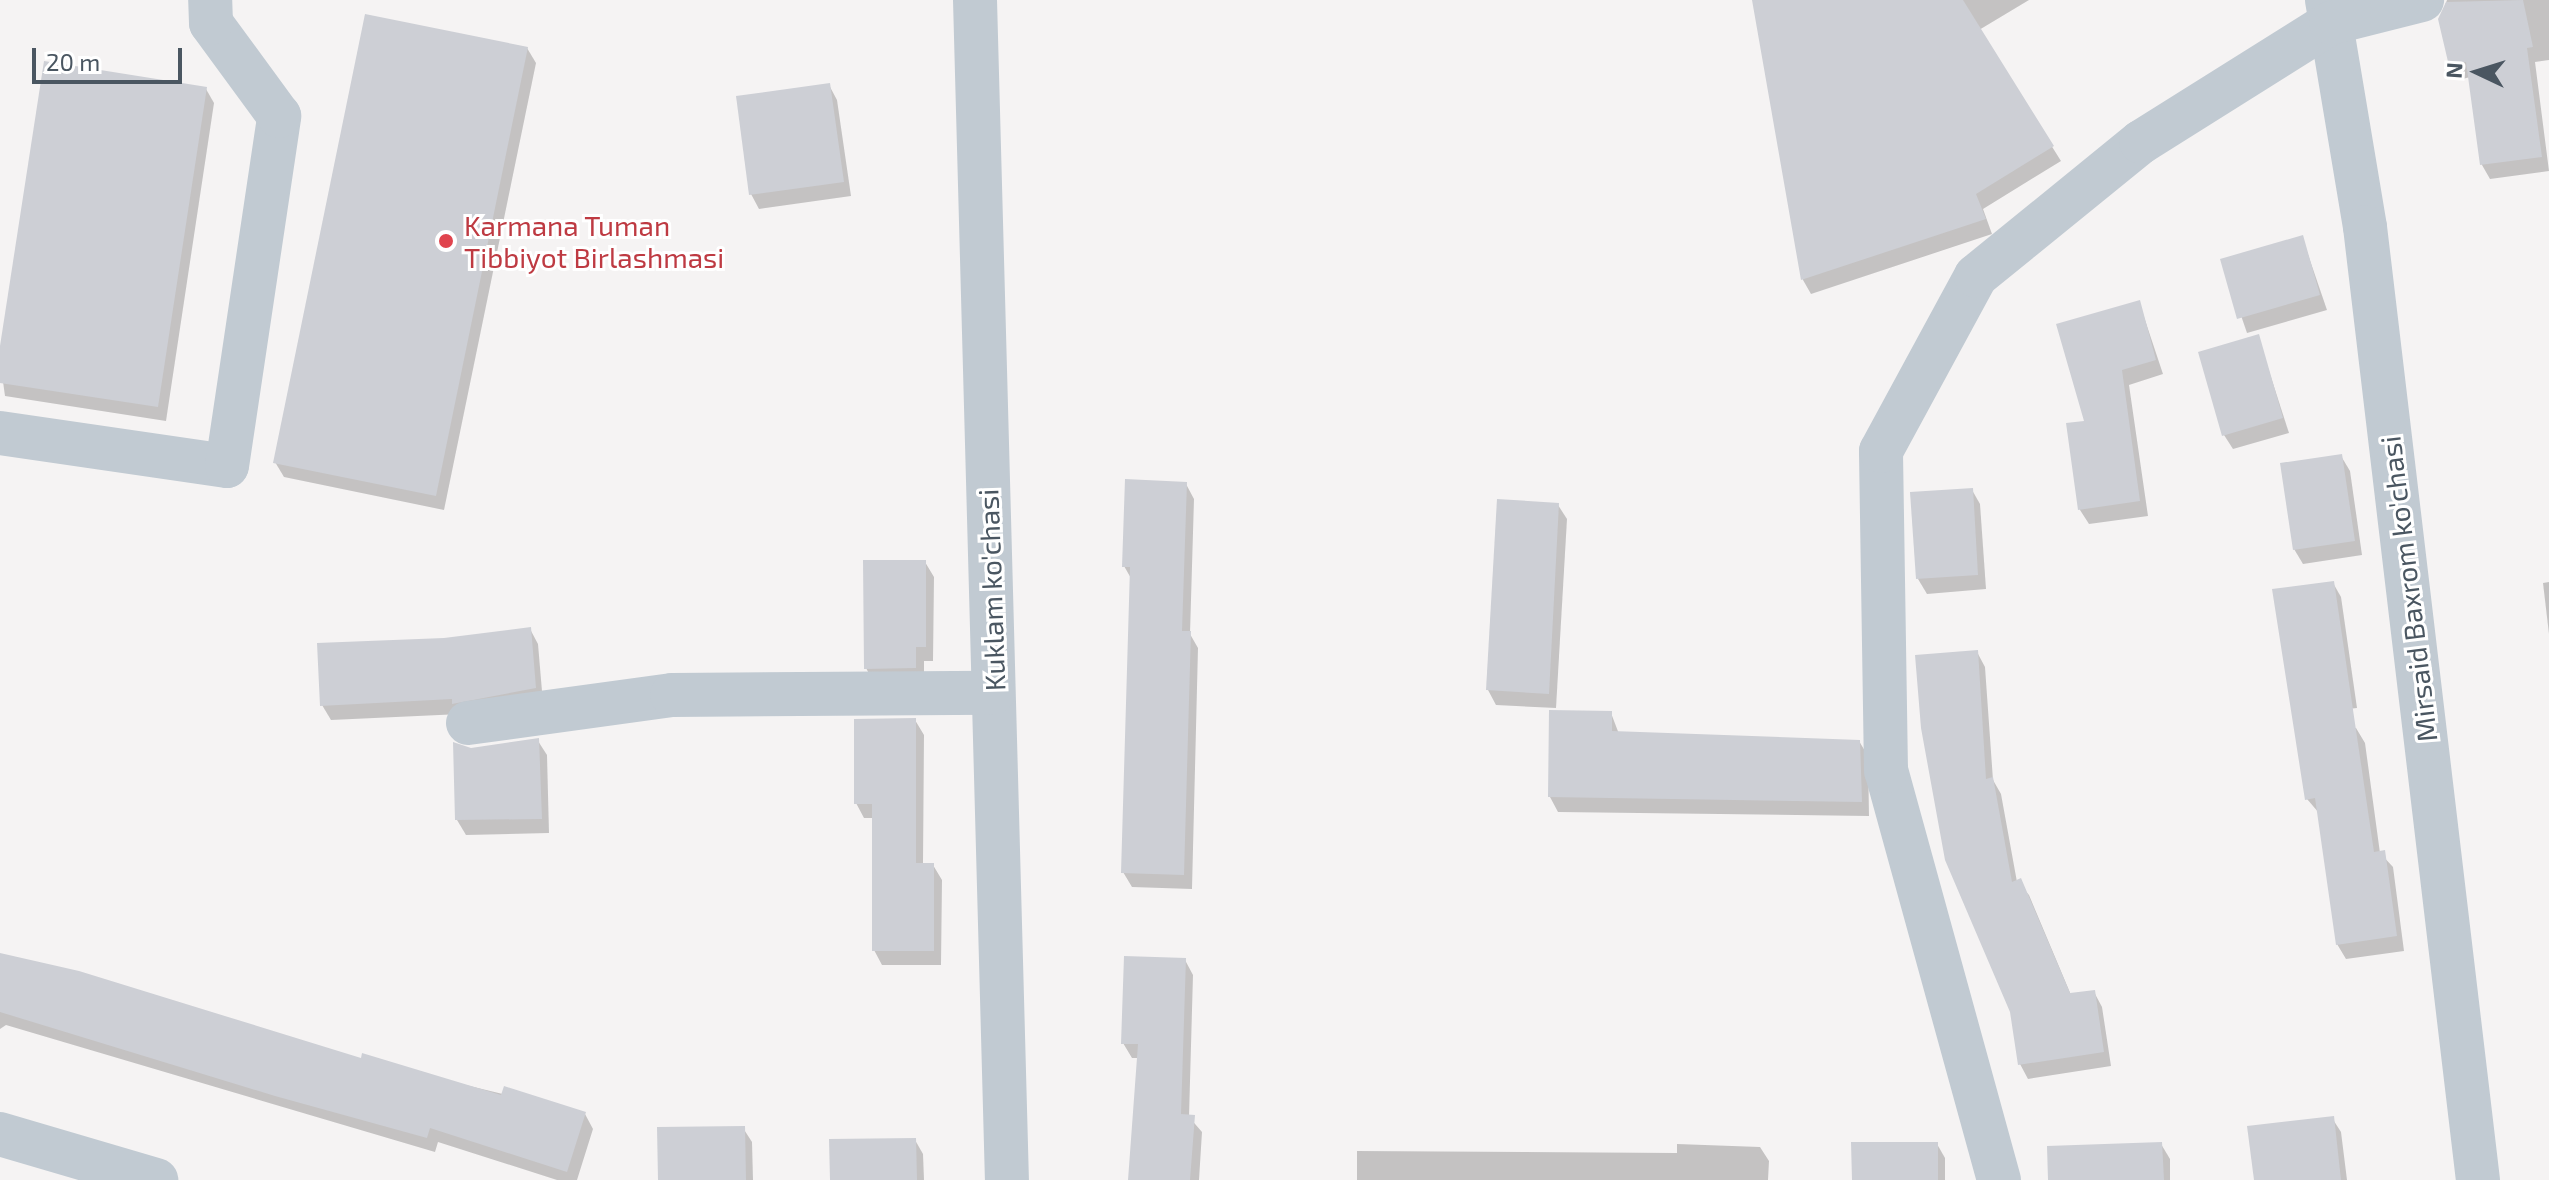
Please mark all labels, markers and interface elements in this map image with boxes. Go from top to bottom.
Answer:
scale bar [36,32,186,82]
north arrow [2437,32,2517,112]
text: 20 m [46,47,100,76]
text: N [2440,62,2467,79]
place label: Karmana Tuman Tibbiyot Birlashmasi [464,208,724,274]
marker: Karmana Tuman Tibbiyot Birlashmasi [435,230,457,252]
street label: Mirsaid Baxrom ko'chasi [2373,434,2443,744]
street label: Kuklam ko'chasi [971,488,1011,692]

